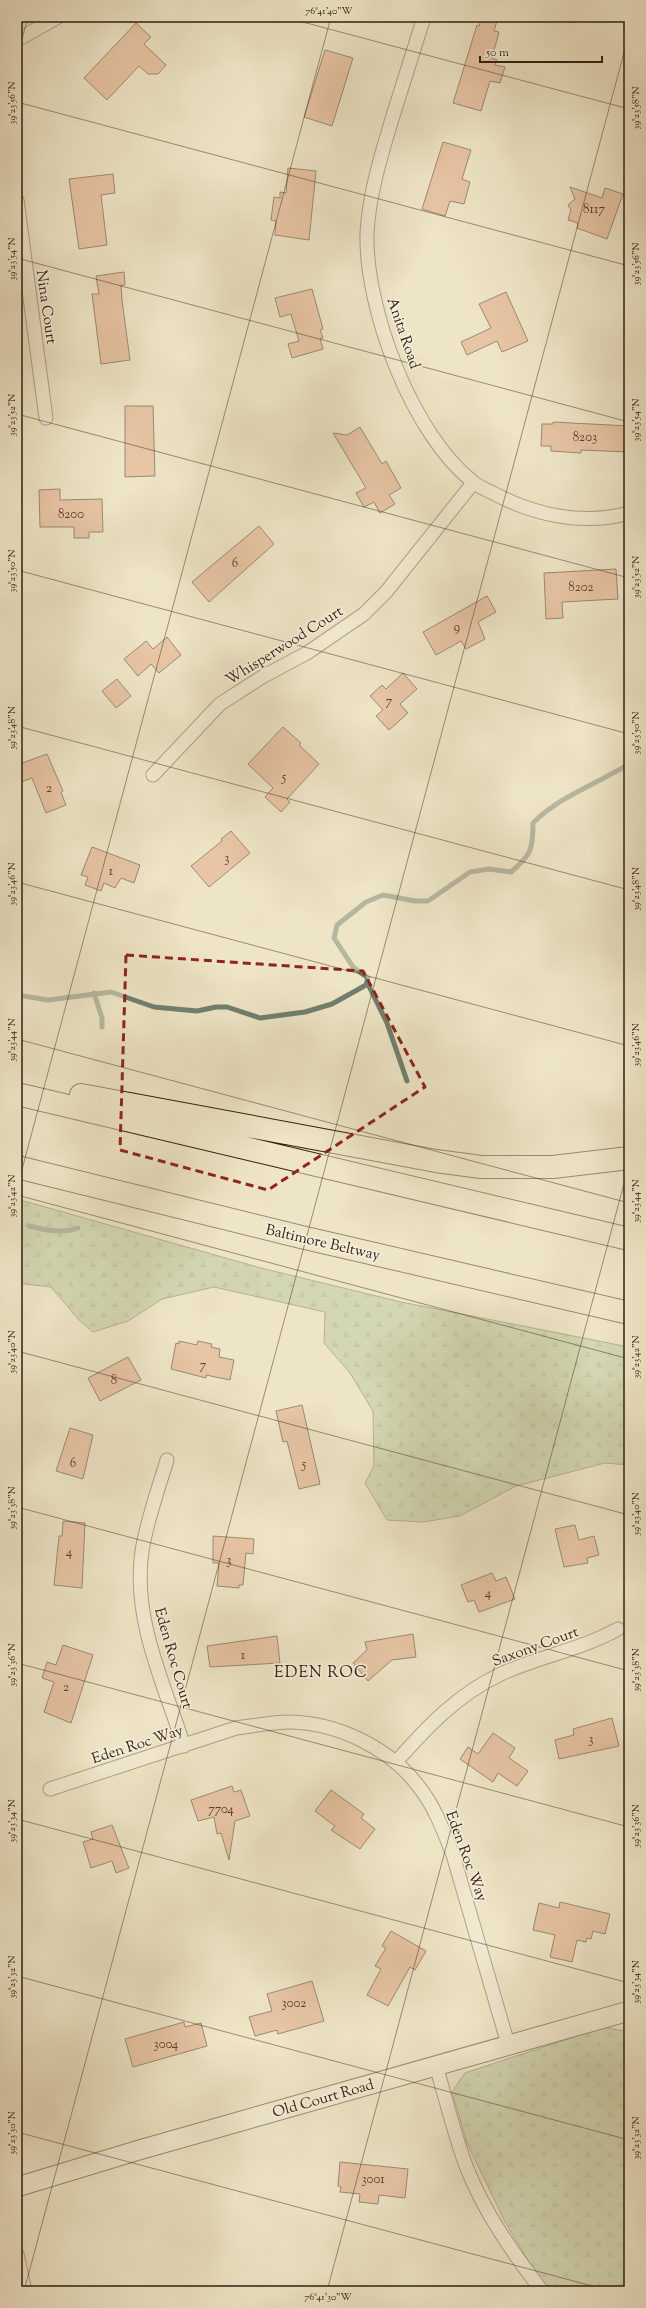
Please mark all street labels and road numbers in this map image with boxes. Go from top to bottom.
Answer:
street label: Nina Court [30,269,61,346]
street label: Anita Road [381,295,425,372]
street label: Whisperwood Court [222,602,347,691]
street label: Baltimore Beltway [263,1220,383,1267]
street label: Eden Roc Court [148,1605,197,1711]
street label: Saxony Court [489,1622,582,1673]
street label: Eden Roc Way [89,1721,186,1770]
street label: Eden Roc Way [439,1808,492,1905]
street label: Old Court Road [270,2075,377,2124]

